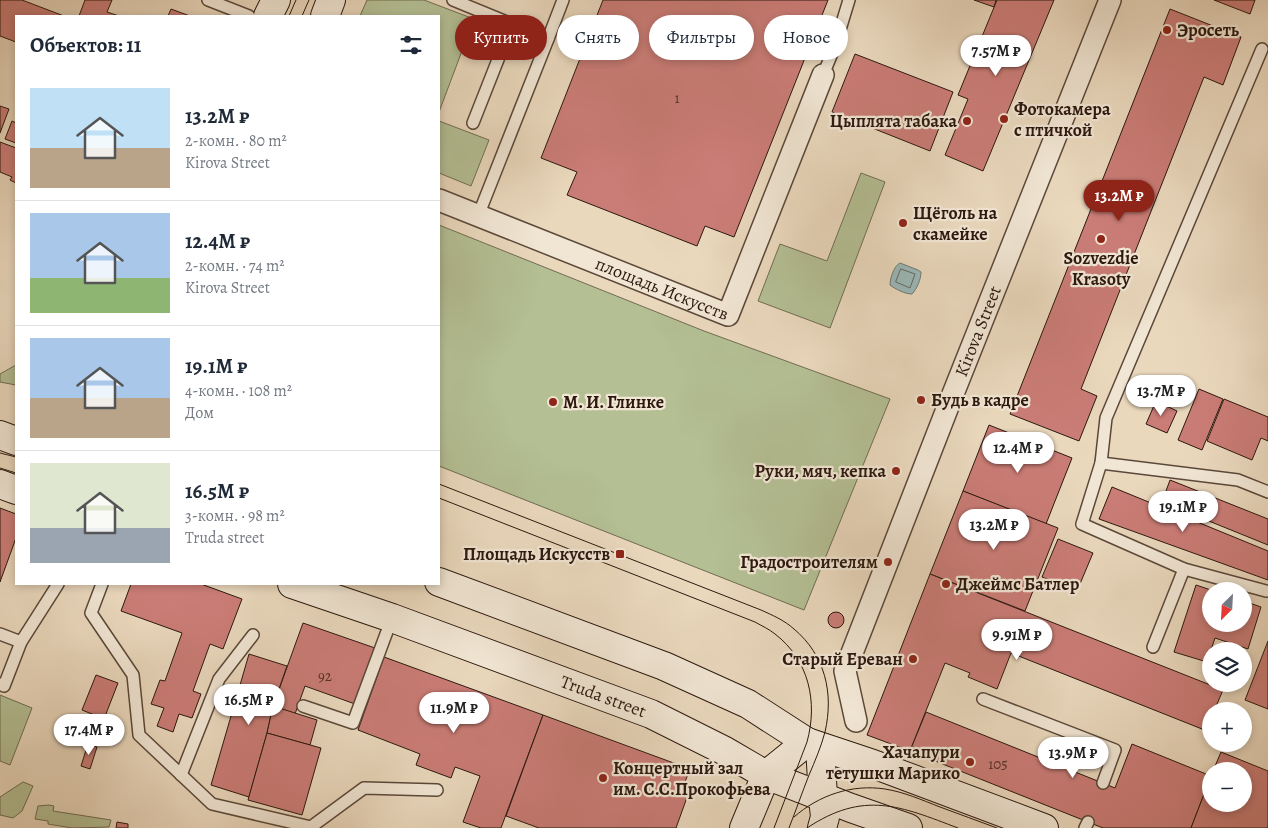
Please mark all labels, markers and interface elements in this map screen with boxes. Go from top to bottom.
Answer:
chip: Купить [455,15,547,60]
chip: Снять [557,15,639,60]
chip: Фильтры [649,15,754,60]
chip: Новое [764,15,848,60]
place label: Эросеть [1177,18,1240,42]
marker: Эросеть [1161,24,1173,36]
text: Объектов: 11 [30,31,141,59]
icon: filters [397,31,425,59]
pin: 7.57M ₽ [950,34,1042,77]
text: 7.57M ₽ [971,40,1021,62]
house number: 1 [674,88,680,108]
place label: Фотокамера с птичкой [1014,97,1111,142]
text: 13.2M ₽ [185,102,249,130]
icon: home [70,108,130,168]
place label: Цыплята табака [830,109,957,133]
marker: Фотокамера с птичкой [998,113,1010,125]
marker: Цыплята табака [961,115,973,127]
text: 2-комн. · 80 m² [185,130,287,152]
text: Kirova Street [185,152,270,174]
pin: 13.2M ₽ [1073,180,1165,222]
text: 13.2M ₽ [1094,185,1144,207]
place label: Щёголь на скамейке [913,201,998,246]
marker: Щёголь на скамейке [897,217,909,229]
text: 12.4M ₽ [185,227,250,255]
icon: home [70,233,130,293]
marker: Sozvezdie Krasoty [1095,233,1107,245]
place label: Sozvezdie Krasoty [1064,246,1138,291]
street label: площадь Искусств [592,251,732,326]
text: 2-комн. · 74 m² [185,255,285,277]
text: Kirova Street [185,277,270,299]
street label: Kirova Street [949,282,1007,380]
text: 19.1M ₽ [185,352,248,380]
icon: home [70,358,130,418]
pin: 13.7M ₽ [1115,374,1207,417]
text: 4-комн. · 108 m² [185,380,292,402]
text: 13.7M ₽ [1137,380,1185,402]
place label: Будь в кадре [931,388,1029,412]
place label: М. И. Глинке [563,390,664,414]
marker: Будь в кадре [915,394,927,406]
marker: М. И. Глинке [547,396,559,408]
text: Дом [185,402,214,424]
pin: 12.4M ₽ [972,432,1064,474]
text: 12.4M ₽ [993,437,1043,459]
place label: Руки, мяч, кепка [755,459,886,483]
marker: Руки, мяч, кепка [890,465,902,477]
text: 16.5M ₽ [185,477,249,505]
icon: home [70,483,130,543]
pin: 19.1M ₽ [1137,490,1229,533]
text: 19.1M ₽ [1159,496,1207,518]
text: 3-комн. · 98 m² [185,505,285,527]
pin: 13.2M ₽ [948,508,1040,551]
text: 13.2M ₽ [969,514,1019,536]
text: Truda street [185,527,265,549]
place label: Площадь Искусств [463,542,610,566]
marker: Площадь Искусств [614,548,626,560]
place label: Градостроителям [740,550,878,574]
marker: Градостроителям [882,556,894,568]
place label: Джеймс Батлер [956,572,1080,596]
marker: Джеймс Батлер [940,578,952,590]
north arrow [1202,582,1252,632]
map controls [1202,582,1252,812]
pin: 9.91M ₽ [971,618,1063,661]
text: 9.91M ₽ [992,624,1042,646]
button: layers [1202,642,1252,692]
place label: Старый Ереван [782,647,903,671]
marker: Старый Ереван [907,653,919,665]
house number: 92 [318,666,332,686]
street label: Truda street [557,670,650,723]
pin: 16.5M ₽ [203,684,295,726]
text: 16.5M ₽ [225,689,273,711]
pin: 11.9M ₽ [408,692,500,734]
text: 11.9M ₽ [430,697,478,719]
button: + [1202,702,1252,752]
pin: 17.4M ₽ [43,714,135,756]
text: 17.4M ₽ [65,719,113,741]
pin: 13.9M ₽ [1027,736,1119,779]
place label: Хачапури тетушки Марико [826,740,960,785]
text: 13.9M ₽ [1049,742,1097,764]
house number: 105 [988,754,1008,774]
place label: Концертный зал им. С.С.Прокофьева [613,756,771,801]
marker: Хачапури тетушки Марико [964,756,976,768]
button: − [1202,762,1252,812]
marker: Концертный зал им. С.С.Прокофьева [597,772,609,784]

